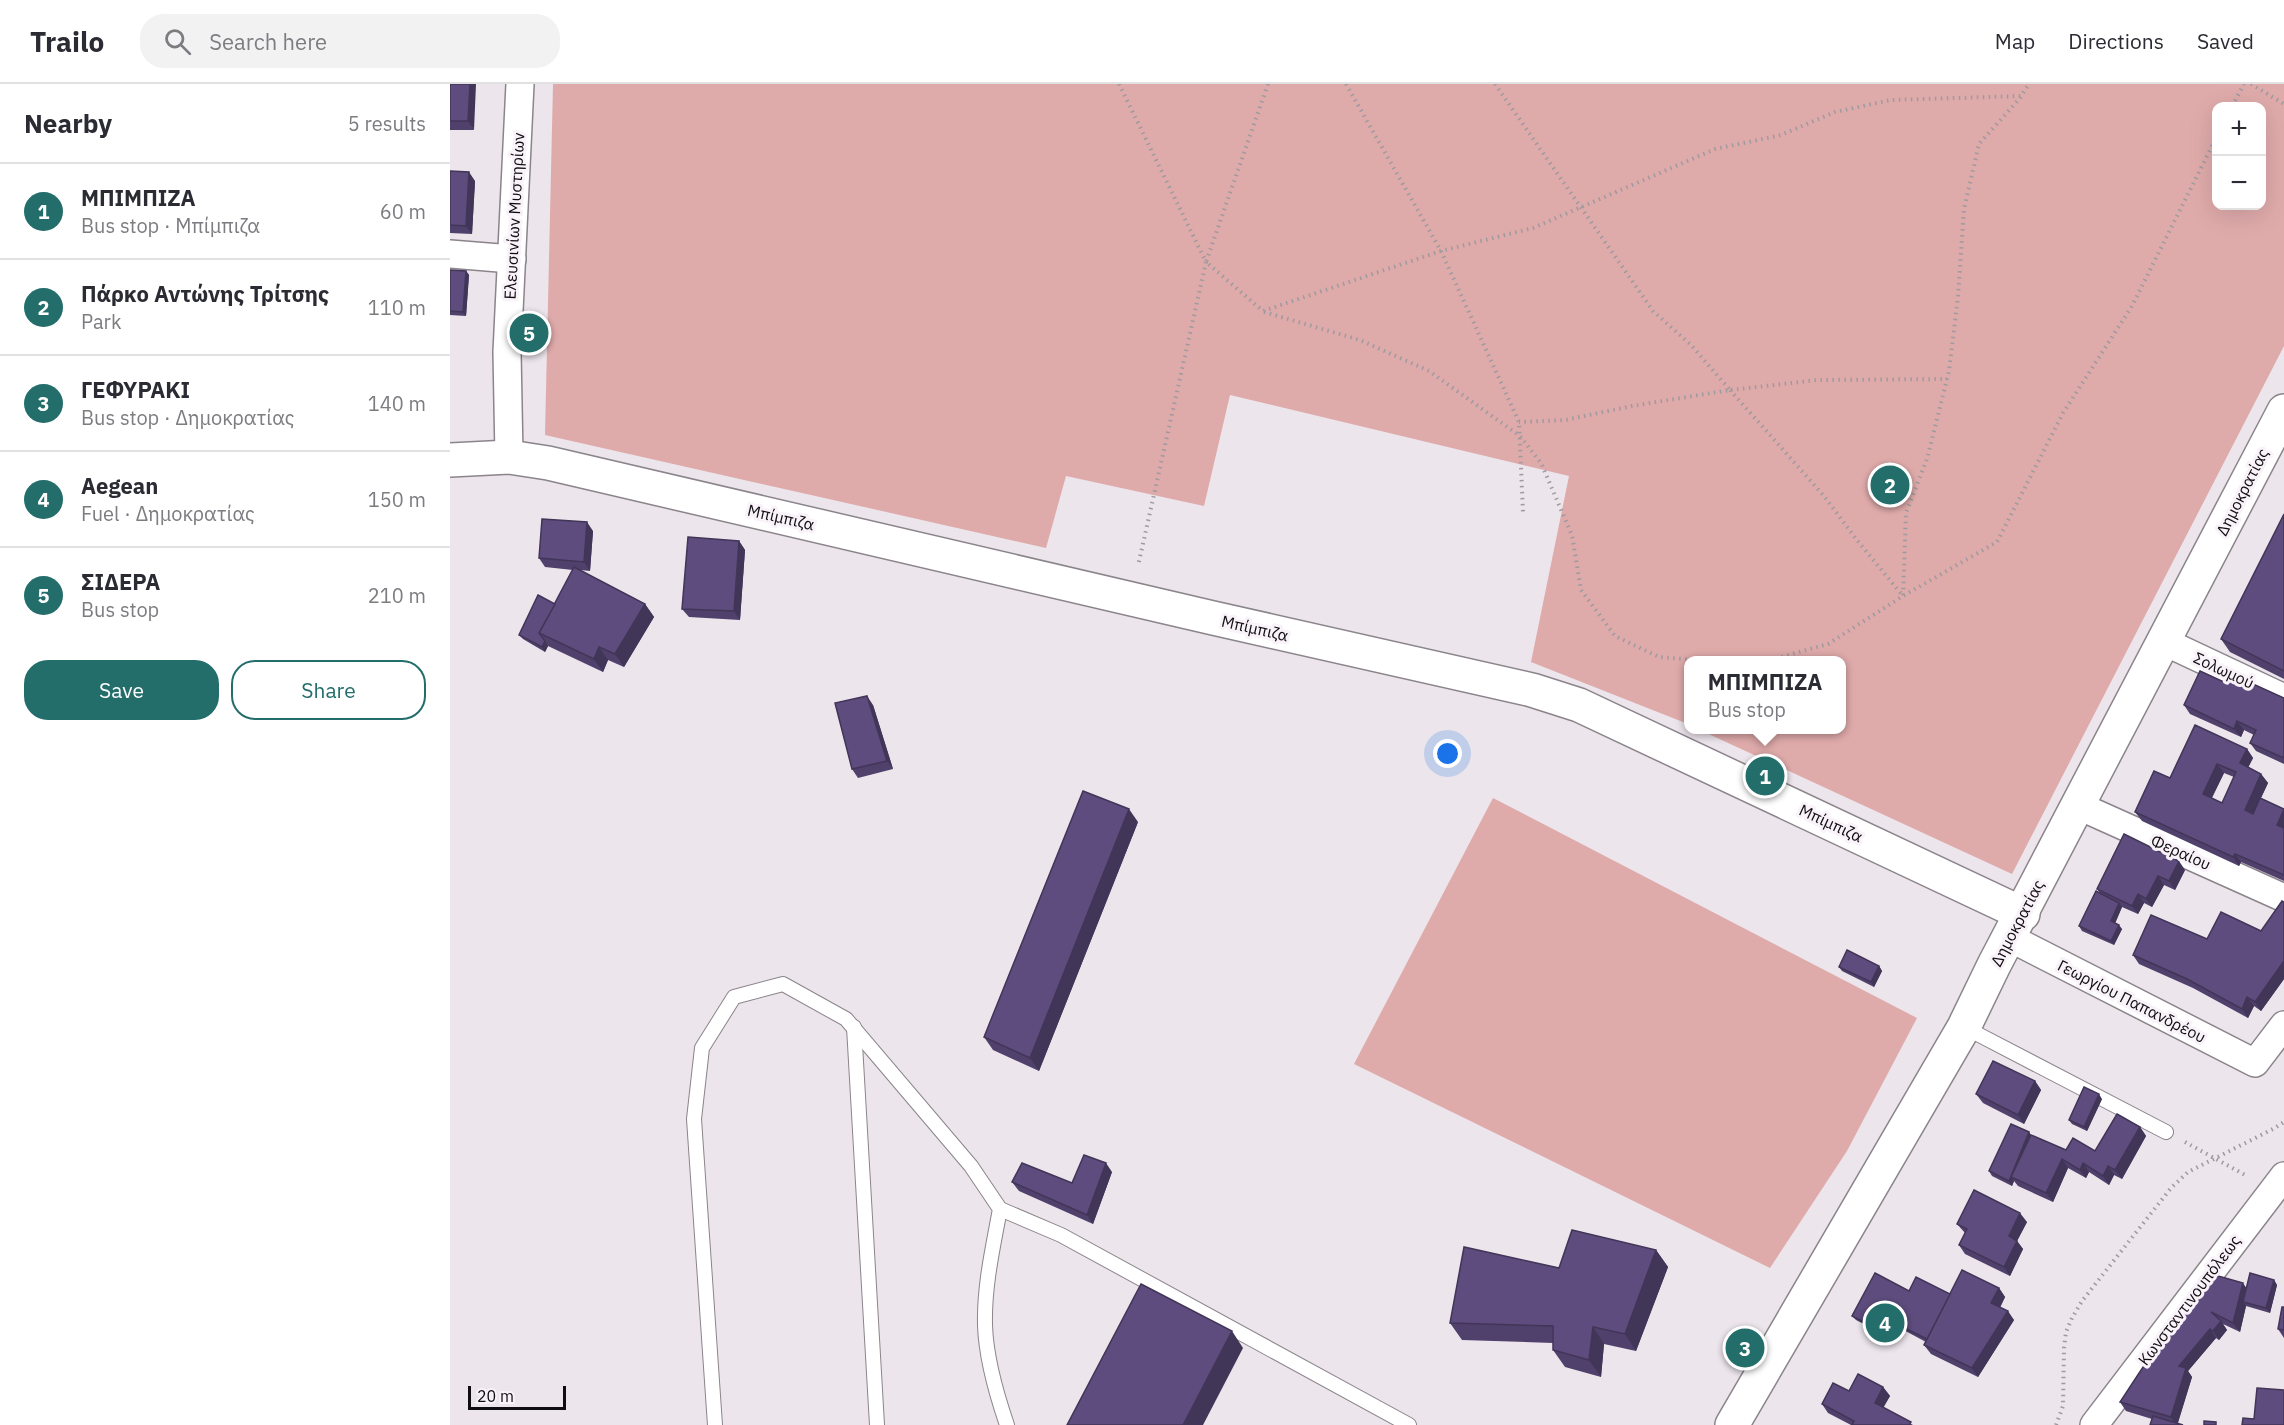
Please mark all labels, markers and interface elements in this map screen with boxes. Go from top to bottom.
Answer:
search box [140,14,560,68]
text: Trailo [30,23,104,60]
icon: search [161,25,194,58]
text: Search here [209,27,327,56]
text: Map [1995,27,2035,55]
text: Directions [2068,27,2164,55]
text: Saved [2197,27,2254,55]
map controls [2212,102,2266,210]
button: + [2212,102,2266,156]
text: Nearby [24,106,112,140]
text: 5 results [348,110,426,137]
street label: Ελευσινίων Μυστηρίων [500,132,528,300]
button: − [2212,156,2266,210]
text: ΜΠΙΜΠΙΖΑ [81,183,196,212]
text: 1 [38,198,50,225]
text: 60 m [380,198,426,225]
text: Bus stop · Μπίμπιζα [81,212,260,239]
text: Πάρκο Αντώνης Τρίτσης [81,279,329,308]
text: 2 [38,294,50,321]
text: 110 m [368,294,426,321]
text: Park [81,308,121,335]
pin: 5 [510,310,548,356]
text: ΓΕΦΥΡΑΚΙ [81,375,190,404]
text: 3 [38,390,50,417]
text: 140 m [368,390,426,417]
text: Bus stop · Δημοκρατίας [81,404,294,431]
street label: Δημοκρατίας [2211,445,2273,539]
pin: 2 [1870,462,1910,508]
text: Aegean [81,471,158,500]
text: 4 [38,486,50,513]
text: 150 m [368,486,426,513]
text: Fuel · Δημοκρατίας [81,500,255,527]
street label: Μπίμπιζα [746,500,816,534]
text: ΣΙΔΕΡΑ [81,567,160,596]
text: 5 [38,582,50,609]
text: 210 m [368,582,426,609]
text: Bus stop [81,596,159,623]
street label: Μπίμπιζα [1220,611,1290,645]
street label: Σολωμού [2191,647,2257,693]
popup [1684,656,1846,734]
button: Save [24,660,219,720]
button: Share [231,660,426,720]
text: ΜΠΙΜΠΙΖΑ [1708,667,1822,696]
text: Bus stop [1708,696,1786,723]
your location [1433,739,1462,768]
pin: 1 [1746,754,1784,798]
street label: Μπίμπιζα [1796,800,1866,846]
street label: Φεραίου [2148,830,2214,874]
street label: Δημοκρατίας [1986,876,2048,970]
street label: Γεωργίου Παπανδρέου [2055,955,2209,1047]
street label: Κωνσταντινουπόλεως [2133,1231,2245,1369]
pin: 4 [1866,1300,1904,1346]
pin: 3 [1726,1326,1764,1370]
scale bar [468,1383,566,1410]
text: 20 m [477,1386,514,1406]

